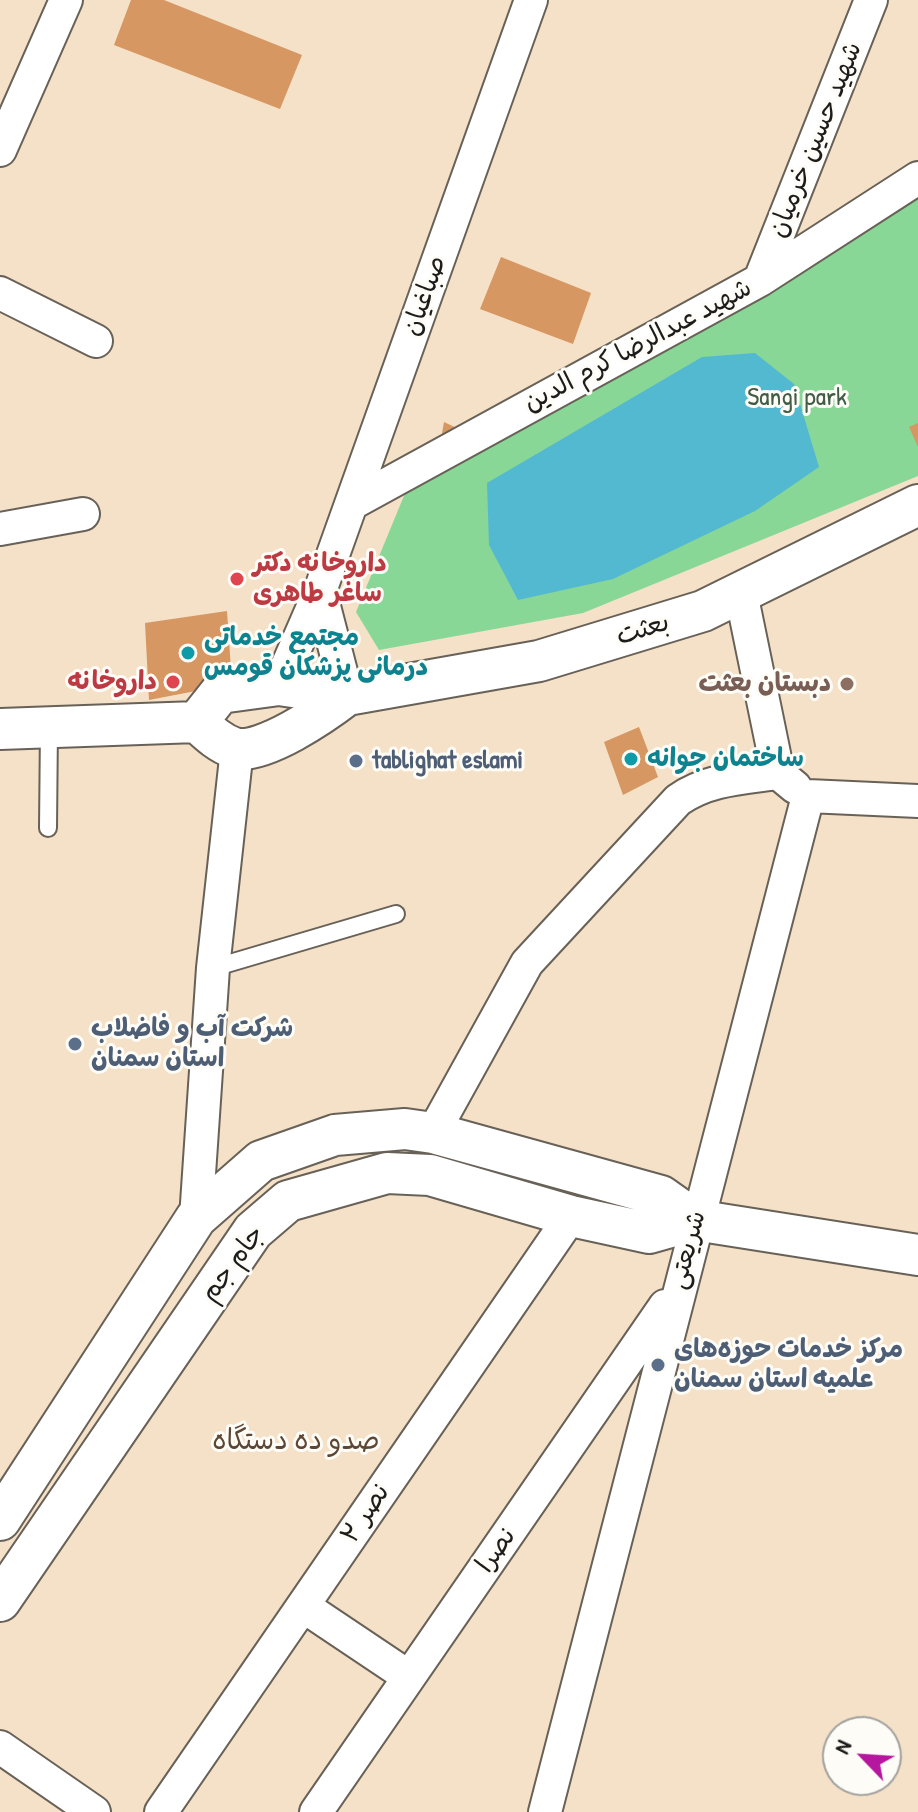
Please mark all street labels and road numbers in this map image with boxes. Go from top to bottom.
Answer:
street label: شهید حسین خرمیان [763,38,869,242]
street label: صباغیان [396,252,454,340]
street label: شهید عبدالرضا کرم الدین [519,273,757,419]
street label: بعثت [613,607,673,653]
street label: شریعتی [663,1207,713,1293]
street label: جام جم [194,1220,272,1308]
street label: نصر ۲ [335,1478,397,1550]
street label: نصرا [470,1521,524,1579]

